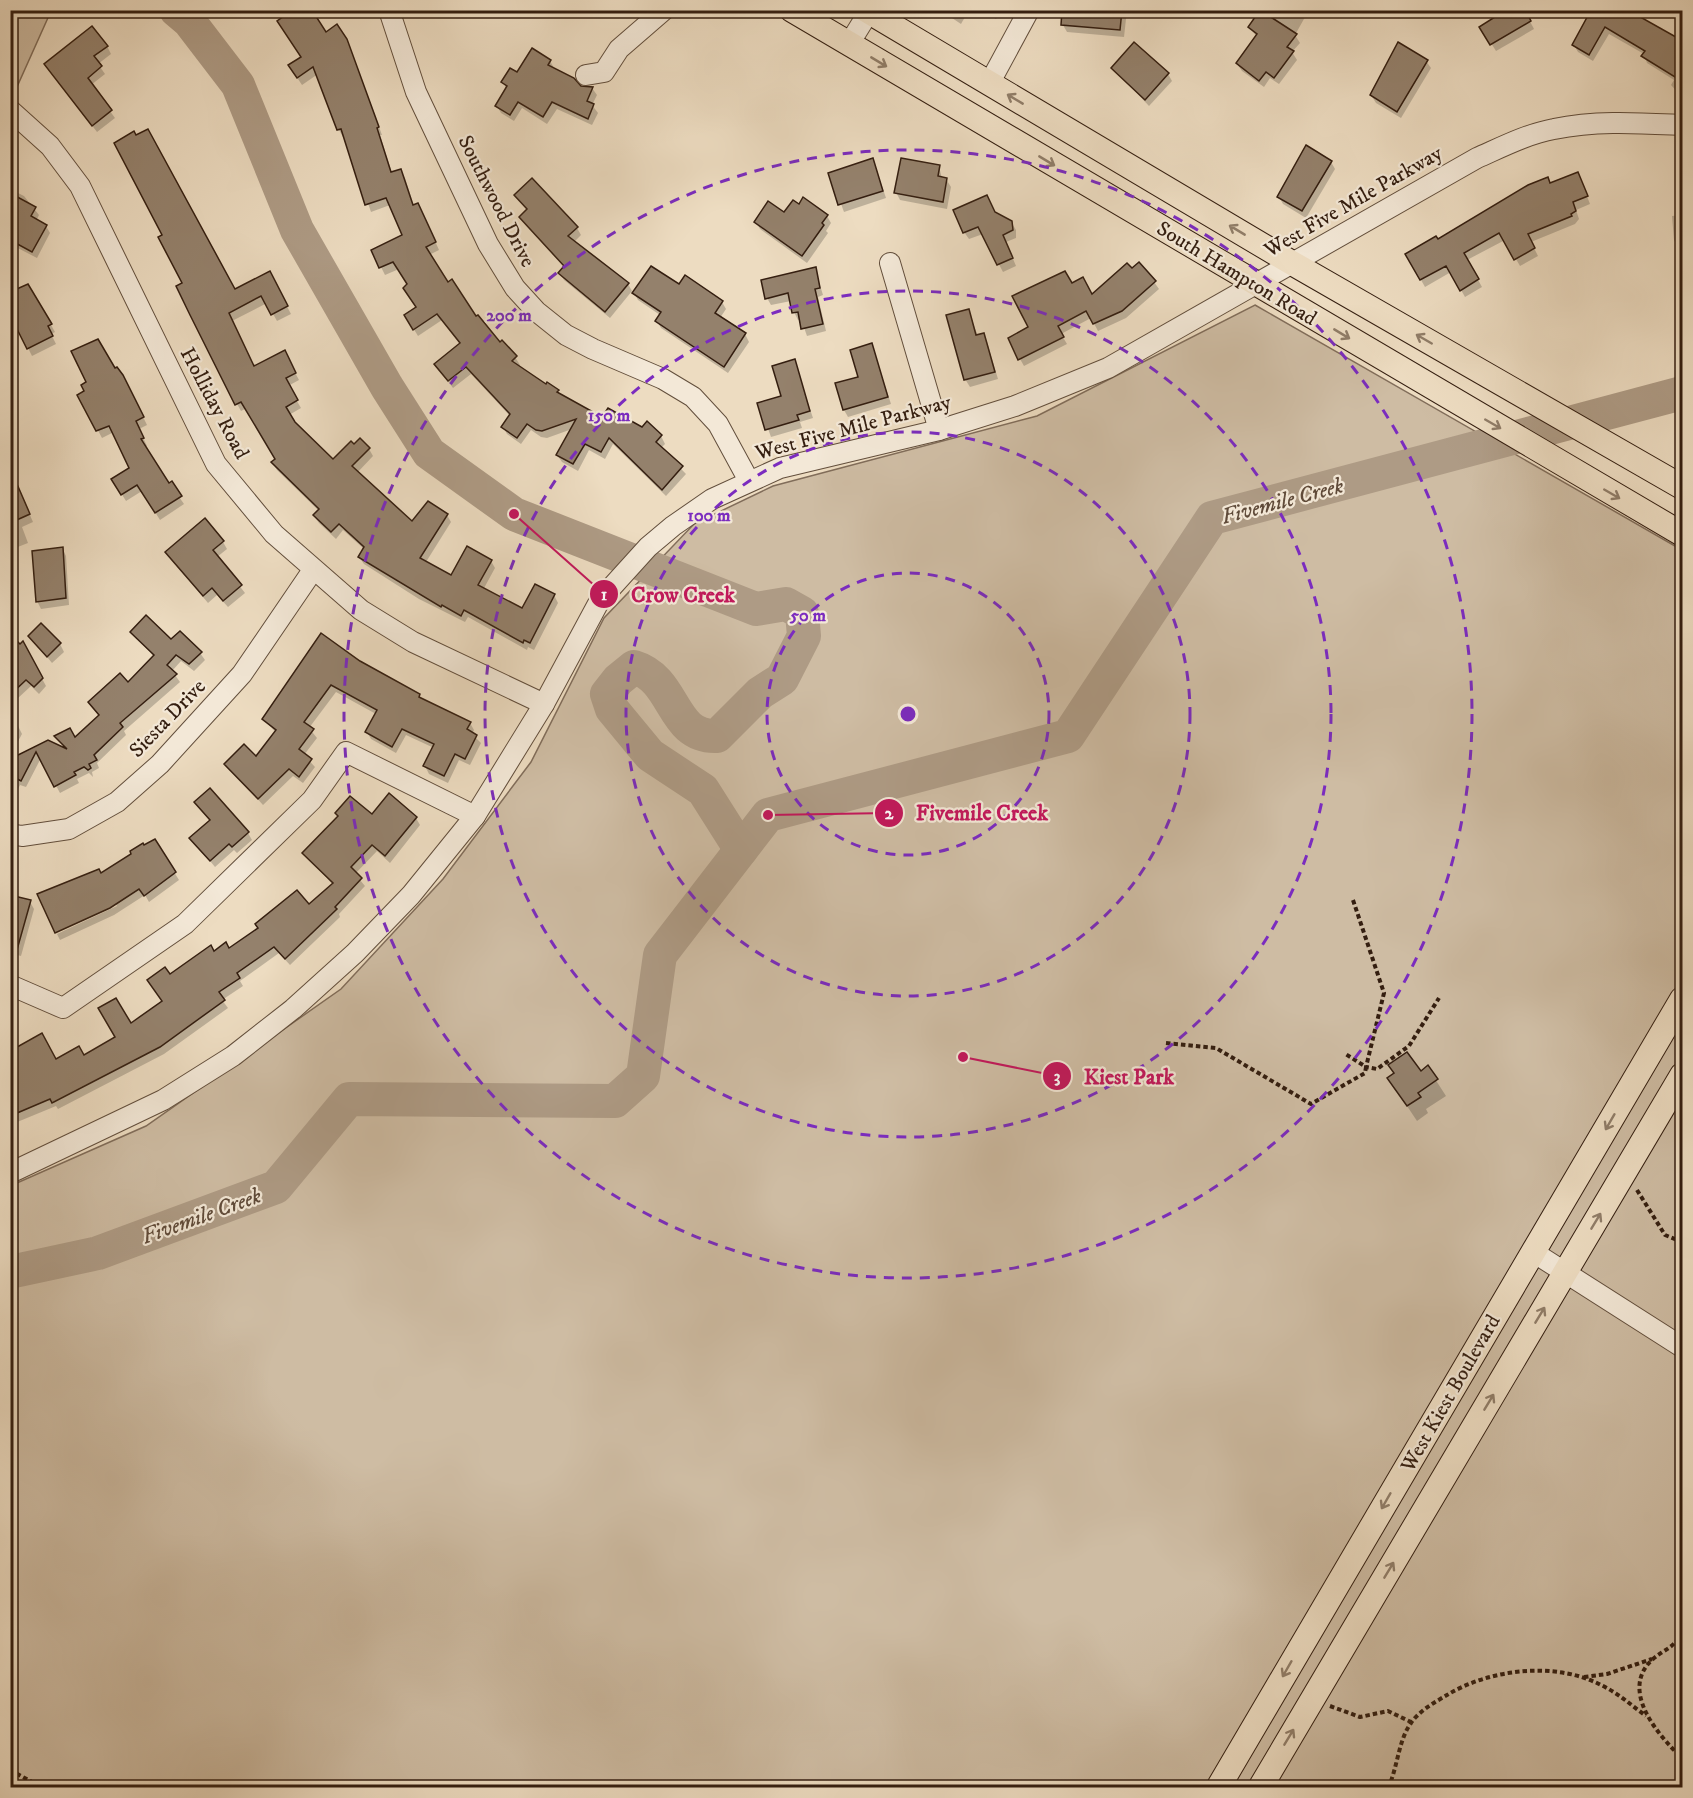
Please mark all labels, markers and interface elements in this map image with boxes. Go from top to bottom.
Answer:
one-way arrow [870,56,887,68]
one-way arrow [1007,93,1024,105]
street label: Southwood Drive [452,131,541,272]
street label: West Five Mile Parkway [1259,140,1448,264]
one-way arrow [1038,155,1055,167]
street label: South Hampton Road [1152,216,1322,332]
one-way arrow [1229,224,1246,236]
text: 200 m [486,305,532,327]
one-way arrow [1333,329,1350,341]
one-way arrow [1416,332,1433,344]
street label: Holliday Road [174,343,255,464]
street label: West Five Mile Parkway [752,389,955,467]
text: 150 m [588,405,631,427]
one-way arrow [1484,418,1501,430]
water label: Fivemile Creek [1218,472,1347,531]
one-way arrow [1603,488,1620,500]
text: 100 m [687,505,731,527]
callout: Crow Creek [589,574,747,614]
text: Crow Creek [631,582,736,609]
text: 1 [601,584,608,606]
text: 50 m [789,605,826,627]
street label: Siesta Drive [124,674,212,763]
centre of rings [898,704,918,724]
callout: Fivemile Creek [874,793,1060,833]
text: Fivemile Creek [916,800,1049,827]
text: 2 [885,803,895,825]
callout: Kiest Park [1042,1056,1186,1096]
text: Kiest Park [1084,1064,1175,1091]
text: 3 [1054,1066,1061,1088]
one-way arrow [1604,1113,1616,1130]
water label: Fivemile Creek [138,1182,266,1251]
one-way arrow [1590,1213,1602,1230]
one-way arrow [1535,1307,1547,1324]
street label: West Kiest Boulevard [1395,1310,1507,1478]
one-way arrow [1483,1394,1495,1411]
one-way arrow [1380,1492,1392,1509]
one-way arrow [1384,1562,1396,1579]
one-way arrow [1281,1660,1293,1677]
one-way arrow [1284,1729,1296,1746]

